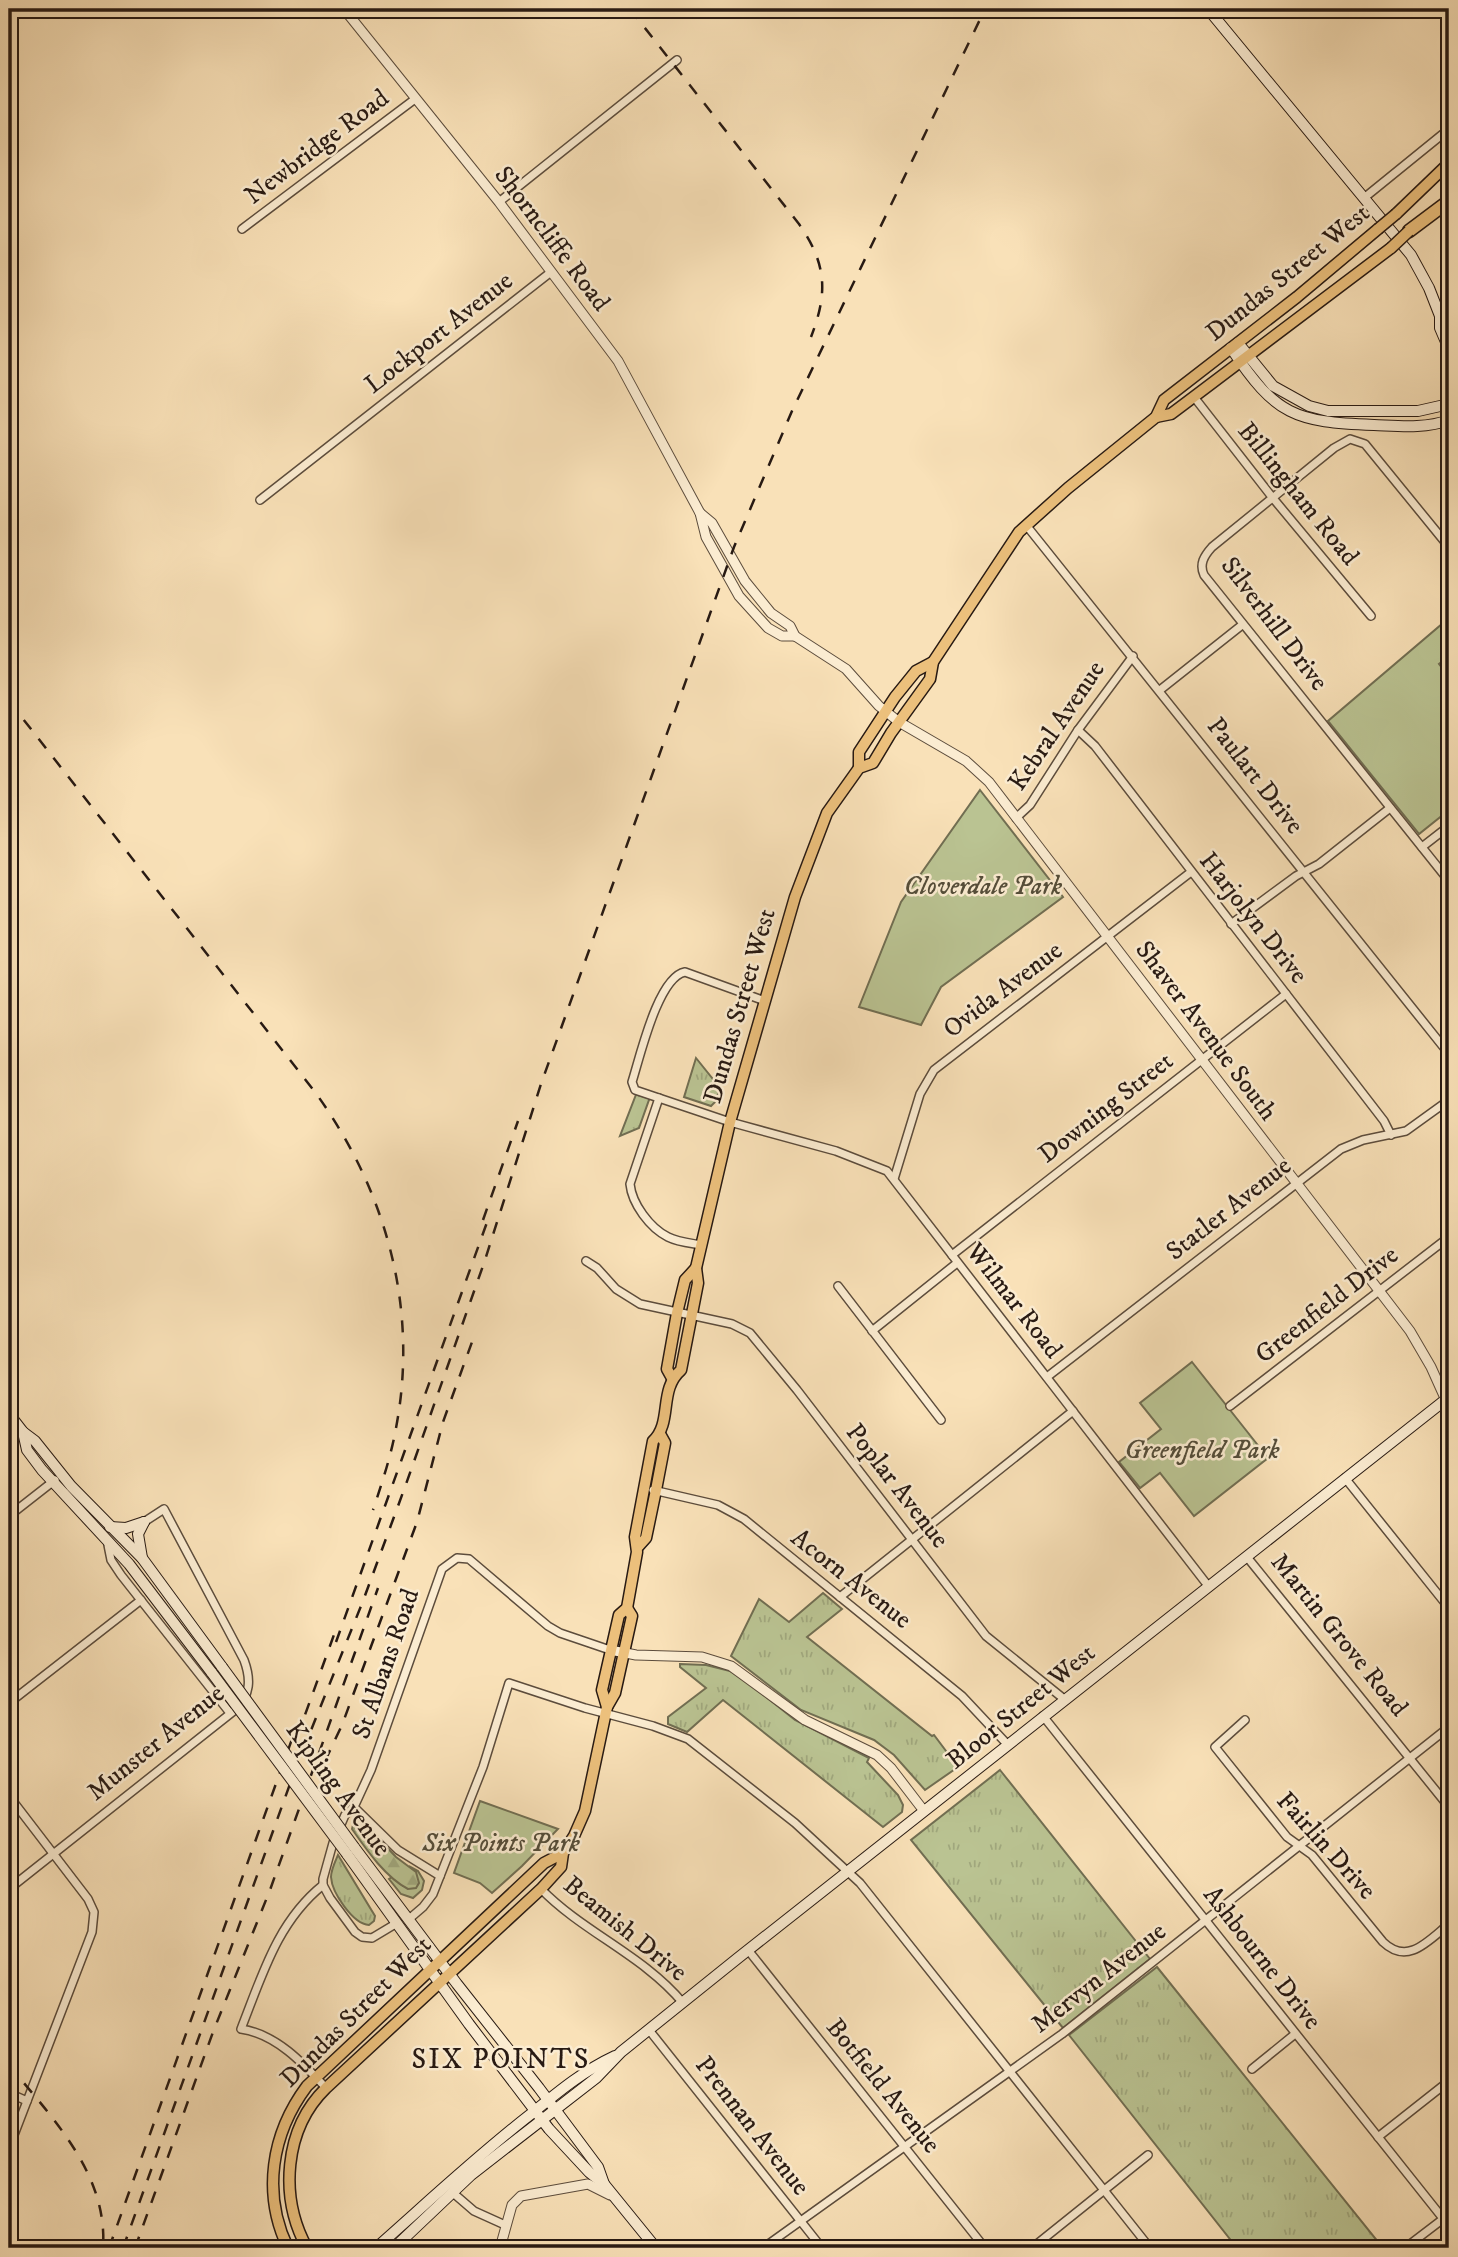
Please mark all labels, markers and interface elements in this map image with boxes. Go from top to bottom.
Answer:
street label: Newbridge Road [238,82,396,212]
street label: Shorncliffe Road [487,160,617,318]
street label: Dundas Street West [1199,197,1377,349]
street label: Lockport Avenue [358,265,520,401]
street label: Billingham Road [1230,416,1366,572]
street label: Silverhill Drive [1213,551,1335,697]
street label: Kebral Avenue [1001,655,1113,797]
street label: Paulart Drive [1199,711,1311,841]
street label: Harjolyn Drive [1191,845,1315,991]
park label: Cloverdale Park [904,870,1062,903]
street label: Dundas Street West [696,905,784,1107]
street label: Ovida Avenue [937,934,1069,1046]
street label: Shaver Avenue South [1128,934,1285,1128]
street label: Downing Street [1032,1045,1180,1171]
street label: Statler Avenue [1160,1150,1298,1268]
street label: Wilmar Road [958,1236,1069,1366]
street label: Greenfield Drive [1249,1239,1405,1371]
street label: Poplar Avenue [838,1417,956,1555]
park label: Greenfield Park [1124,1434,1280,1467]
street label: Acorn Avenue [784,1522,918,1636]
street label: Martin Grove Road [1263,1547,1415,1723]
street label: St Albans Road [345,1584,427,1744]
street label: Bloor Street West [940,1637,1102,1777]
street label: Munster Avenue [81,1677,231,1809]
street label: Kipling Avenue [278,1715,398,1863]
street label: Fairlin Drive [1269,1785,1383,1907]
park label: Six Points Park [421,1827,580,1860]
street label: Beamish Drive [556,1869,694,1989]
street label: Ashbourne Drive [1196,1879,1328,2037]
street label: Mervyn Avenue [1025,1915,1173,2041]
street label: Dundas Street West [273,1929,439,2095]
street label: Botfield Avenue [819,2012,947,2160]
district label: SIX POINTS [412,2042,590,2077]
street label: Prennan Avenue [687,2050,817,2202]

